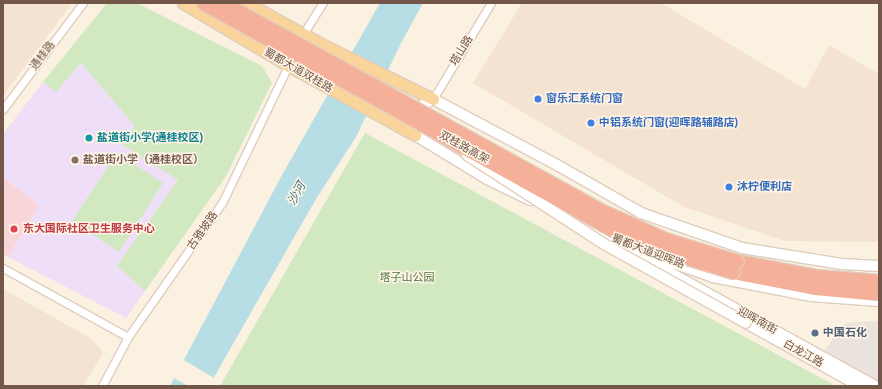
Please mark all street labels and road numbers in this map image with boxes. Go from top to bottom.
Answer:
street label: 塔山路 [448,33,476,69]
street label: 通桂路 [28,39,58,73]
street label: 蜀都大道双桂路 [261,46,335,96]
street label: 双桂路高架 [437,129,491,167]
street label: 古雅坡路 [185,209,221,253]
street label: 蜀都大道迎晖路 [610,232,686,272]
street label: 迎晖南街 [735,305,779,337]
street label: 白龙江路 [781,338,825,370]

